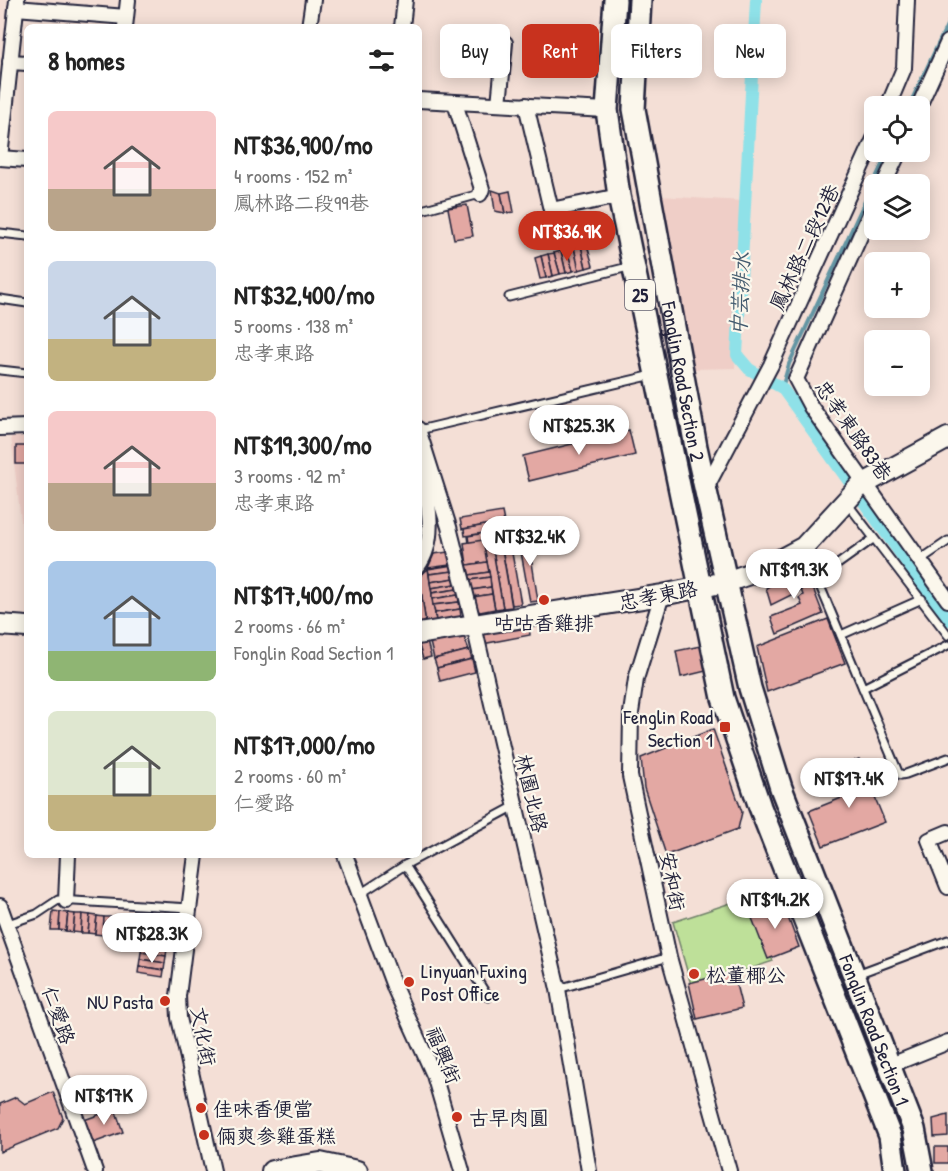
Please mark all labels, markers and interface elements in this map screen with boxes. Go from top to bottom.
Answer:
chip: Buy [440,24,510,78]
chip: Rent [522,24,599,78]
chip: Filters [611,24,702,78]
chip: New [714,24,786,78]
text: 8 homes [48,43,125,78]
icon: filters [365,44,398,77]
map controls [864,96,930,396]
button: locate [864,96,930,162]
text: NT$36,900/mo [234,127,372,162]
icon: home [96,135,168,207]
text: 4 rooms · 152 m² [234,162,352,189]
button: layers [864,174,930,240]
street label: 鳳林路二段12巷 [763,178,846,315]
text: 鳳林路二段99巷 [234,189,369,216]
pin: NT$36.9K [505,211,629,262]
text: NT$36.9K [532,217,602,244]
water label: 中芸排水 [723,250,757,337]
button: + [864,252,930,318]
text: NT$32,400/mo [234,277,374,312]
road number: 25 [625,280,655,310]
icon: home [96,285,168,357]
street label: Fonglin Road Section 2 [656,298,712,464]
text: 5 rooms · 138 m² [234,312,353,339]
button: − [864,330,930,396]
text: 忠孝東路 [234,339,314,366]
street label: 忠孝東路83巷 [809,374,899,487]
pin: NT$25.3K [517,405,641,456]
text: NT$25.3K [543,411,615,438]
text: NT$19,300/mo [234,427,372,462]
icon: home [96,435,168,507]
text: 3 rooms · 92 m² [234,462,345,489]
text: 忠孝東路 [234,489,314,516]
pin: NT$32.4K [468,516,592,567]
text: NT$32.4K [495,522,565,549]
pin: NT$19.3K [732,549,856,600]
text: NT$19.3K [760,555,828,582]
street label: 忠孝東路 [616,574,701,616]
text: NT$17,400/mo [234,577,373,612]
icon: home [96,585,168,657]
marker: 咕咕香雞排 [537,593,551,607]
place label: 咕咕香雞排 [494,609,594,636]
text: 2 rooms · 66 m² [234,612,345,639]
text: Fonglin Road Section 1 [234,639,394,666]
place label: Fenglin Road Section 1 [622,703,713,753]
marker: Fenglin Road Section 1 [718,720,732,734]
text: NT$17,000/mo [234,727,375,762]
icon: home [96,735,168,807]
street label: 林園北路 [510,751,554,836]
pin: NT$17.4K [787,758,911,809]
text: 2 rooms · 60 m² [234,762,346,789]
text: NT$17.4K [814,764,884,791]
text: 仁愛路 [234,789,294,816]
street label: 安和街 [654,849,692,913]
pin: NT$14.2K [713,879,837,930]
text: NT$14.2K [741,885,810,912]
pin: NT$28.3K [90,913,214,964]
text: NT$28.3K [116,919,188,946]
street label: Fonglin Road Section 1 [833,950,917,1109]
place label: Linyuan Fuxing Post Office [421,957,527,1007]
place label: 松董椰公 [706,961,786,988]
marker: 松董椰公 [687,967,701,981]
marker: Linyuan Fuxing Post Office [402,975,416,989]
street label: 仁愛路 [36,982,82,1049]
place label: NU Pasta [87,988,153,1015]
marker: NU Pasta [158,994,172,1008]
street label: 文化街 [185,1004,223,1068]
street label: 福興街 [420,1022,468,1088]
pin: NT$17K [55,1075,153,1126]
text: NT$17K [75,1081,133,1108]
place label: 佳味香便當 [213,1095,313,1122]
marker: 佳味香便當 [194,1101,208,1115]
place label: 古早肉圓 [469,1104,549,1131]
marker: 古早肉圓 [450,1110,464,1124]
place label: 倆爽参雞蛋糕 [216,1122,336,1149]
marker: 倆爽参雞蛋糕 [197,1128,211,1142]

